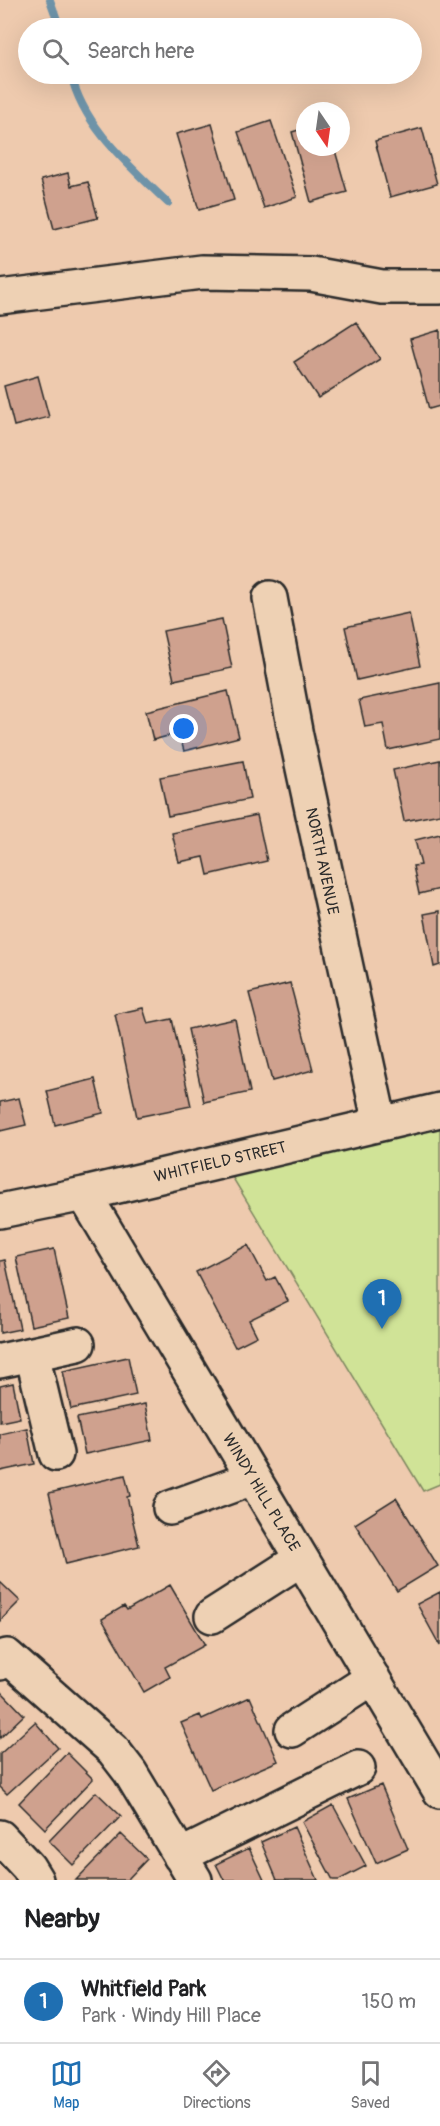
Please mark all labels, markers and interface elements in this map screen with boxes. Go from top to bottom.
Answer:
search box [18,18,422,84]
icon: search [39,35,72,68]
text: Search here [87,37,194,65]
north arrow [296,102,350,156]
your location [169,714,198,743]
street label: NORTH AVENUE [301,806,343,917]
street label: WHITFIELD STREET [152,1137,288,1187]
pin: 1 [362,1280,401,1329]
street label: WINDY HILL PLACE [218,1430,304,1555]
text: Nearby [24,1903,100,1935]
text: Whitfield Park [81,1975,206,2003]
text: 1 [40,1989,47,2014]
text: 150 m [362,1989,416,2014]
text: Park · Windy Hill Place [81,2003,261,2028]
tab: Map [50,2057,83,2113]
tab: Directions [183,2057,251,2113]
tab: Saved [350,2057,390,2113]

